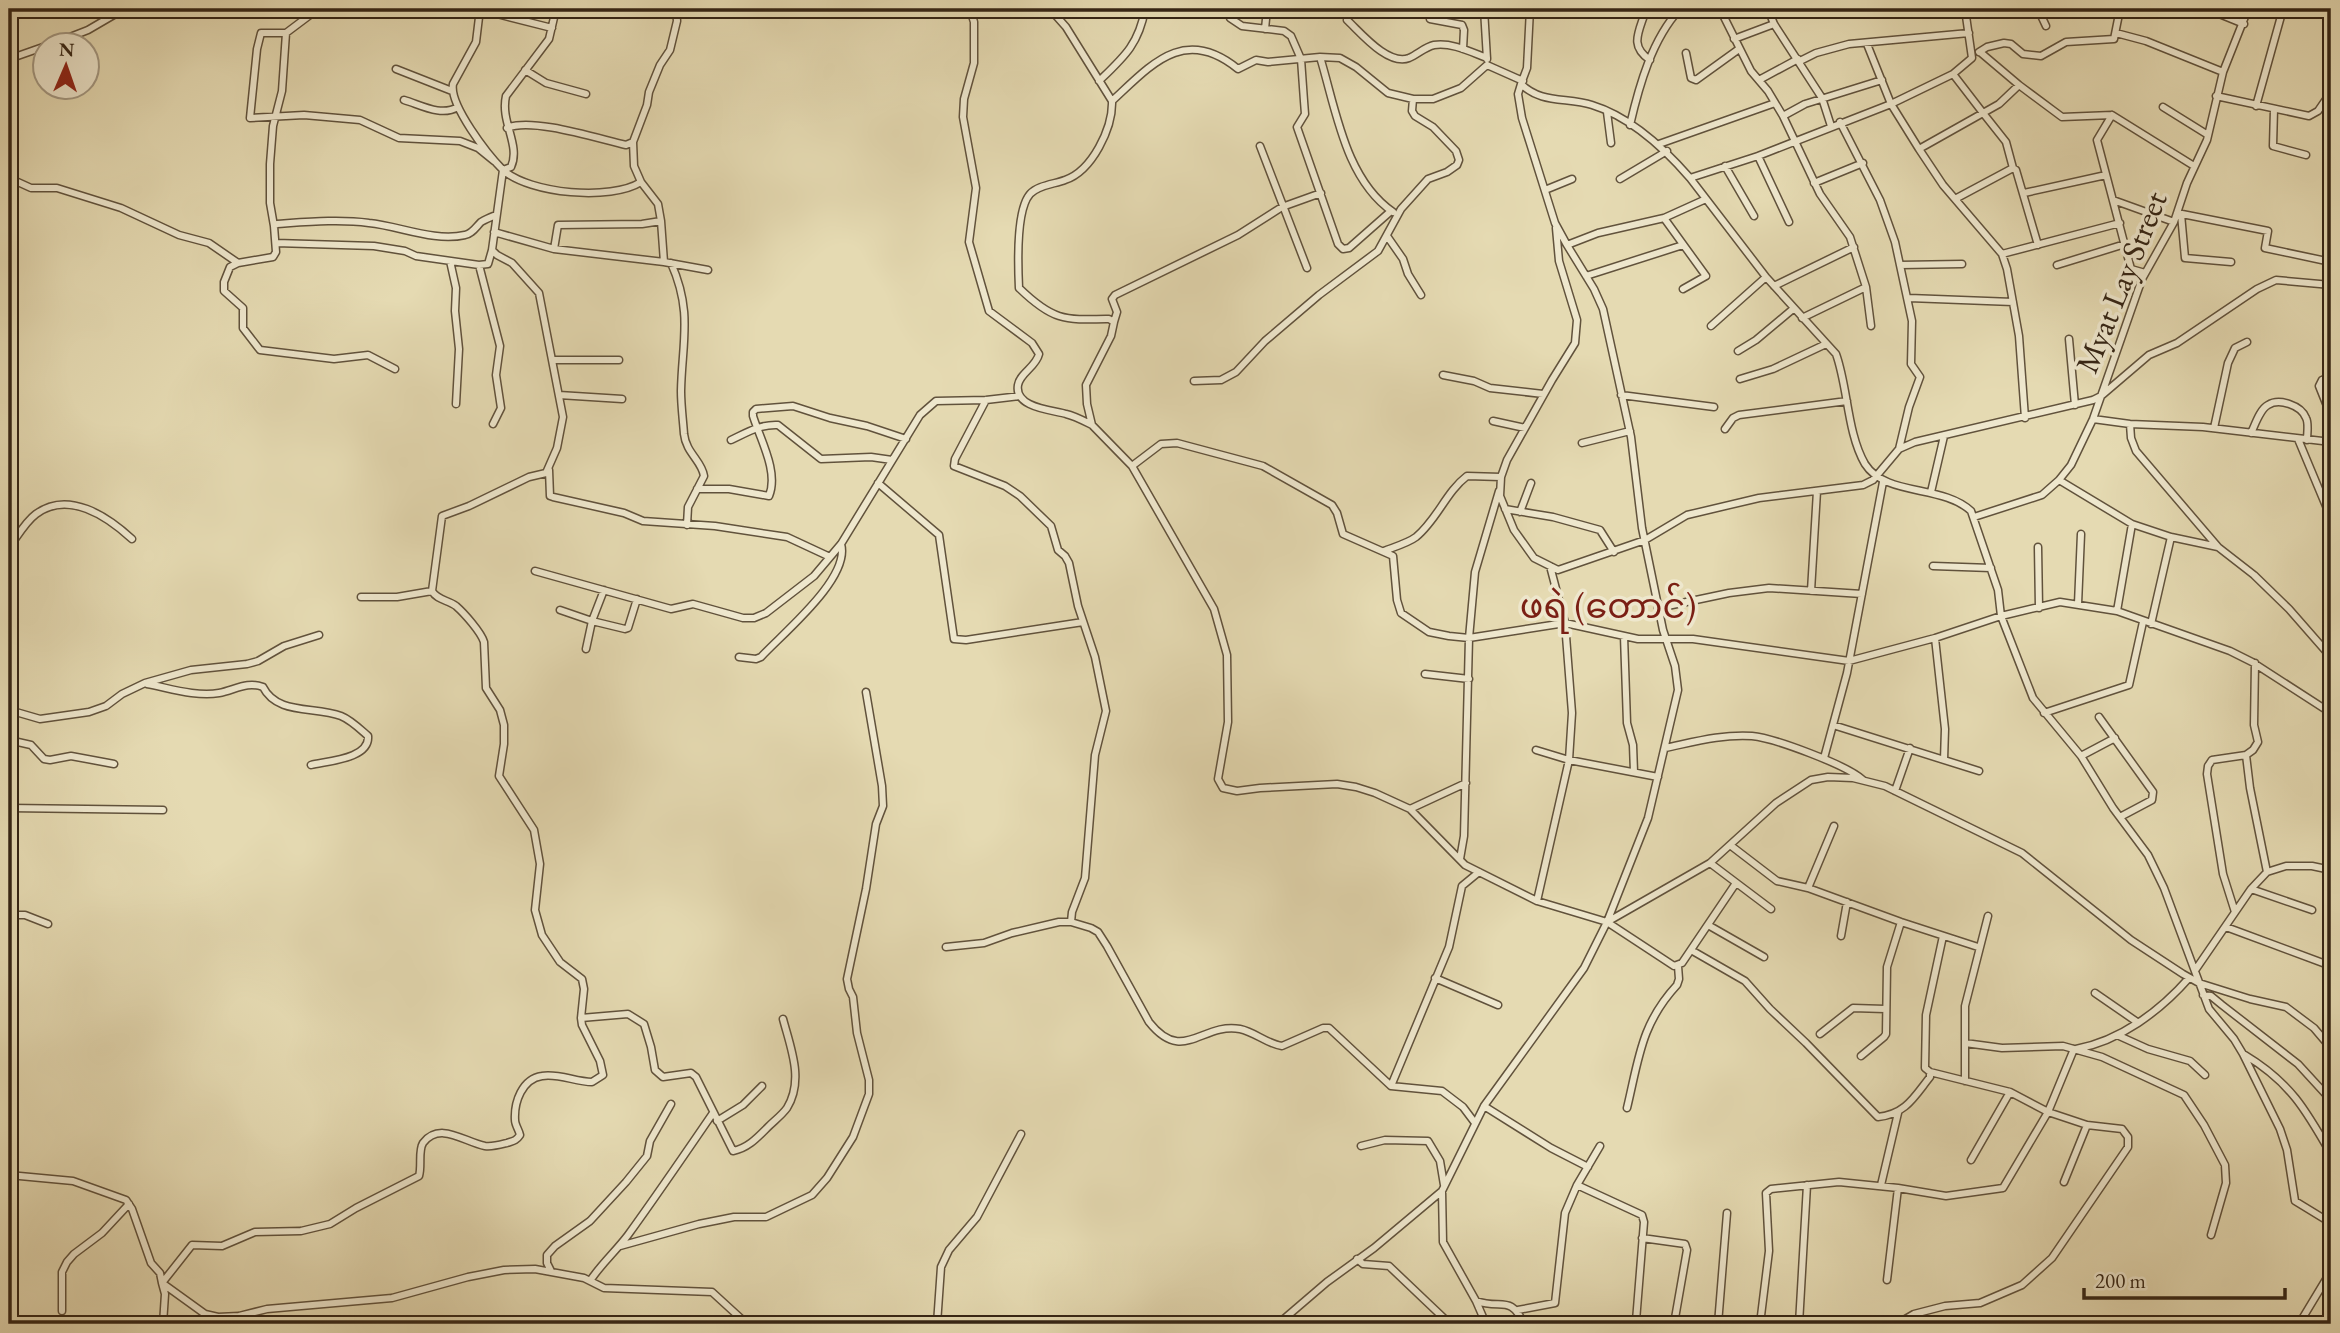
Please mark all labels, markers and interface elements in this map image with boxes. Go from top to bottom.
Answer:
north arrow [32,32,102,102]
text: N [58,37,75,62]
street label: Myat Lay Street [2066,185,2176,379]
district label: ဖရဲ (တောင်) [1520,582,1696,634]
scale bar [2084,1256,2286,1300]
text: 200 m [2095,1267,2146,1294]

